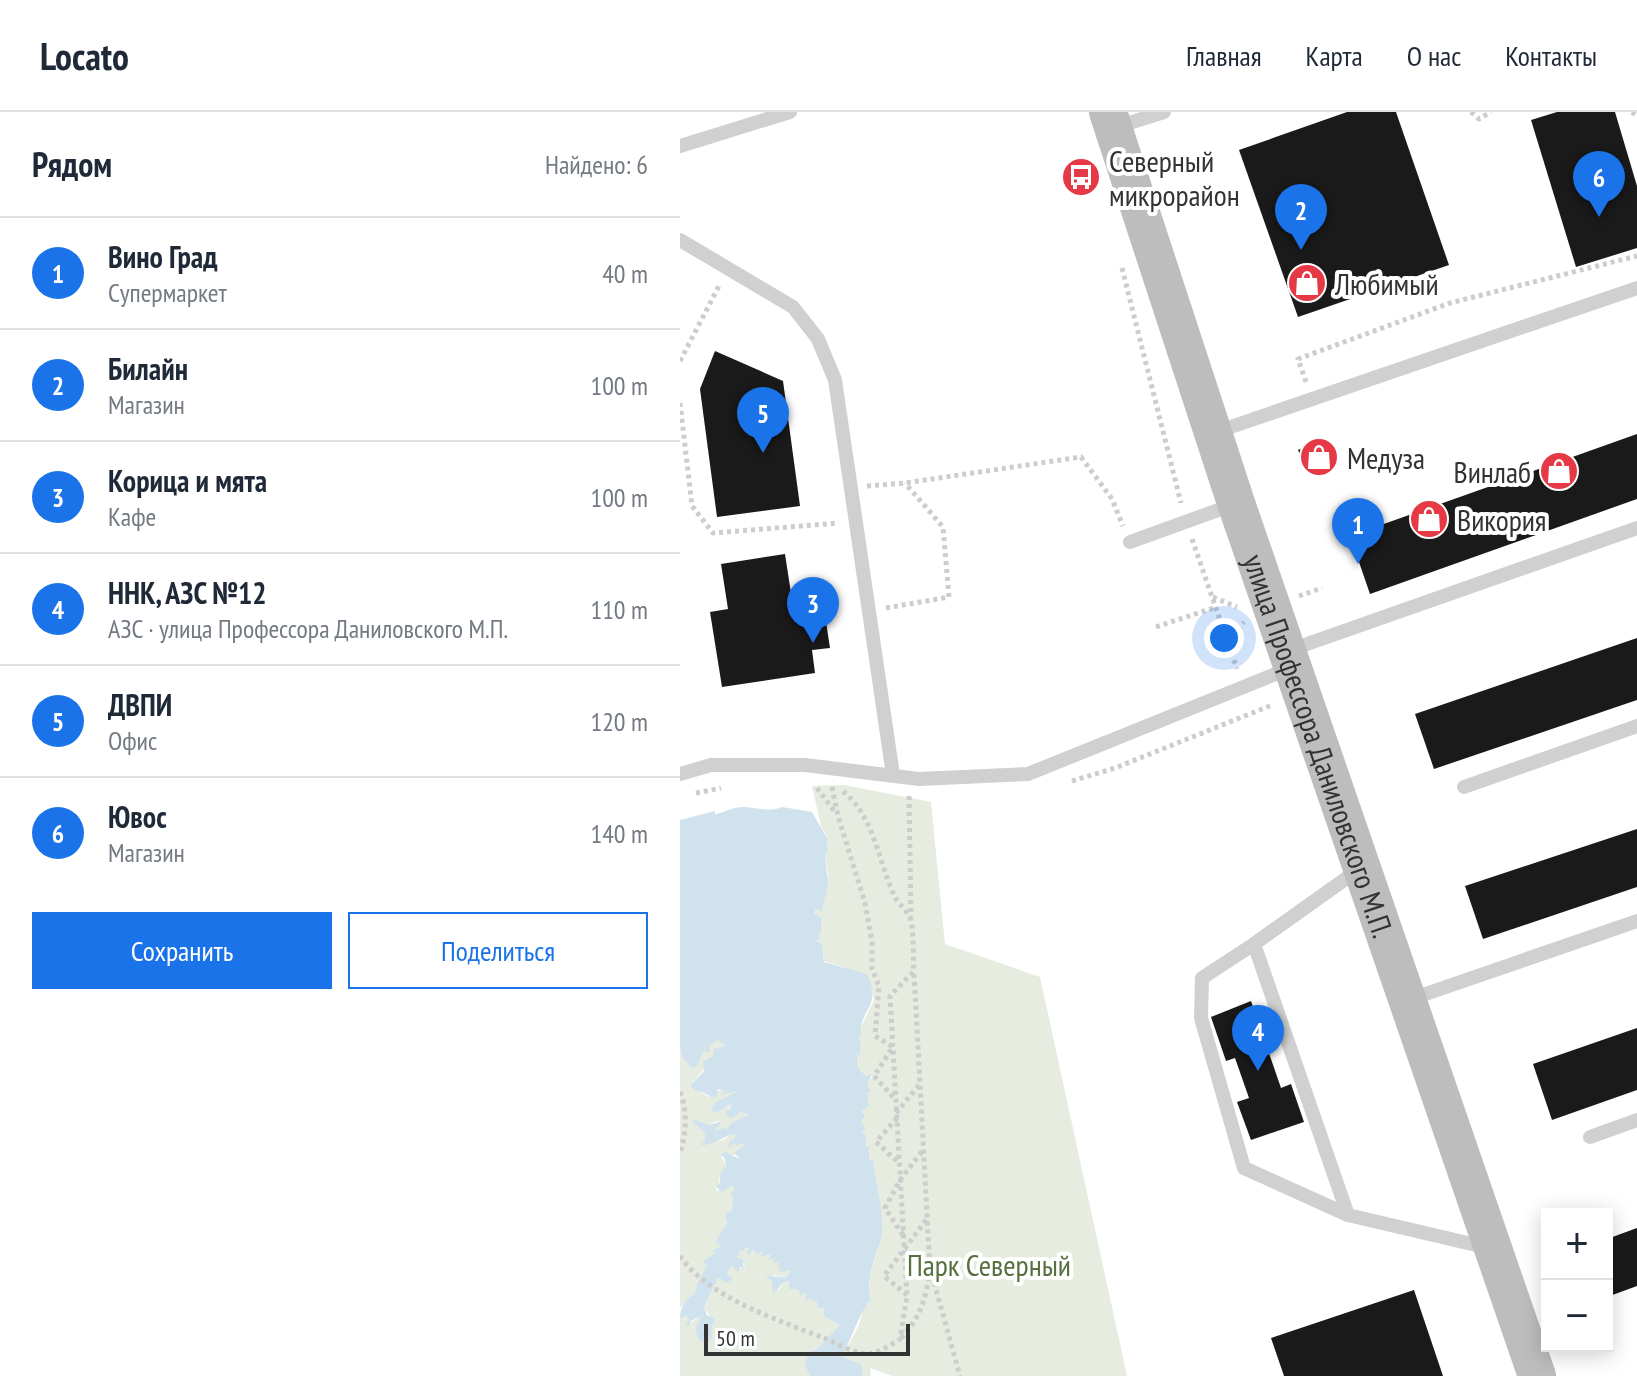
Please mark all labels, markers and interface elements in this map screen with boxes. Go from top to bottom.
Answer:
text: Locato [40,31,129,80]
text: Главная [1186,37,1262,74]
text: Карта [1306,37,1363,74]
text: О нас [1407,37,1461,74]
text: Контакты [1505,37,1597,74]
place label: Северный микрорайон [1109,141,1240,214]
text: Рядом [32,142,112,186]
text: Найдено: 6 [545,148,648,181]
pin: 6 [1573,151,1625,217]
bus stop icon: Северный микрорайон [1060,156,1102,198]
pin: 2 [1275,184,1327,250]
text: Вино Град [108,237,218,276]
text: 1 [52,257,64,290]
text: 40 m [602,257,648,290]
shop icon: Любимый [1286,262,1328,304]
place label: Любимый [1334,264,1439,303]
text: Супермаркет [108,276,227,309]
text: Билайн [108,349,188,388]
text: 2 [52,369,64,402]
text: 100 m [590,369,648,402]
pin: 5 [737,387,789,453]
text: Магазин [108,388,185,421]
shop icon: Медуза [1298,436,1340,478]
place label: Медуза [1347,438,1425,477]
shop icon: Винлаб [1538,450,1580,492]
place label: Винлаб [1454,452,1531,491]
text: Корица и мята [108,461,267,500]
text: 3 [52,481,64,514]
text: 100 m [590,481,648,514]
pin: 1 [1332,498,1384,564]
shop icon: Викория [1408,498,1450,540]
text: Кафе [108,500,156,533]
place label: Викория [1457,500,1546,539]
street label: улица Профессора Даниловского М.П. [1236,549,1404,942]
text: ННК, АЗС №12 [108,573,267,612]
pin: 3 [787,577,839,643]
text: 4 [52,593,64,626]
text: 110 m [590,593,648,626]
text: АЗС · улица Профессора Даниловского М.П. [108,612,508,645]
your location [1204,618,1244,658]
text: ДВПИ [108,685,172,724]
text: 5 [52,705,64,738]
text: 120 m [590,705,648,738]
text: Офис [108,724,157,757]
text: Ювос [108,797,167,836]
text: 6 [52,817,64,850]
text: 140 m [590,817,648,850]
text: Магазин [108,836,185,869]
button: Сохранить [32,912,332,989]
button: Поделиться [348,912,648,989]
pin: 4 [1232,1005,1284,1071]
map controls [1541,1208,1613,1352]
button: + [1541,1208,1613,1280]
park label: Парк Северный [907,1245,1071,1284]
button: − [1541,1280,1613,1352]
scale bar [704,1320,910,1356]
text: 50 m [716,1324,755,1352]

